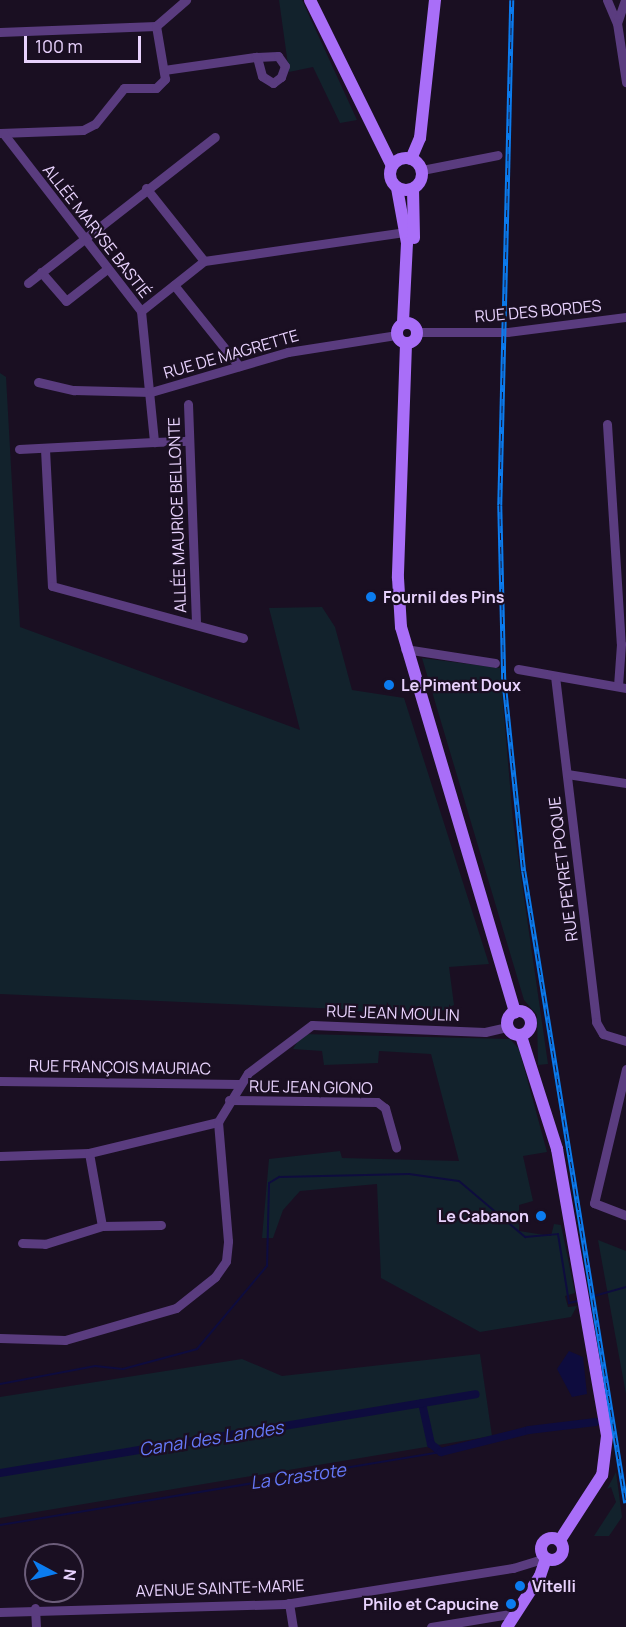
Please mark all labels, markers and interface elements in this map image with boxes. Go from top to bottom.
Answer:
scale bar [27,24,144,62]
text: 100 m [35,34,83,58]
street label: ALLÉE MARYSE BASTIÉ [39,161,155,301]
street label: RUE DES BORDES [474,296,602,326]
street label: RUE DE MAGRETTE [161,326,301,382]
street label: ALLÉE MAURICE BELLONTE [164,417,190,613]
place label: Fournil des Pins [383,587,504,607]
marker: Fournil des Pins [364,590,378,604]
place label: Le Piment Doux [401,675,521,695]
marker: Le Piment Doux [382,678,396,692]
street label: RUE PEYRET POQUE [545,795,581,943]
street label: RUE JEAN MOULIN [326,1001,460,1025]
street label: RUE FRANÇOIS MAURIAC [29,1056,211,1078]
street label: RUE JEAN GIONO [249,1076,373,1098]
place label: Le Cabanon [438,1206,529,1226]
marker: Le Cabanon [534,1209,548,1223]
water label: Canal des Landes [137,1416,285,1460]
water label: La Crastote [249,1459,347,1493]
north arrow [24,1543,84,1603]
text: N [58,1568,81,1582]
street label: AVENUE SAINTE-MARIE [135,1575,305,1601]
place label: Vitelli [532,1576,576,1596]
marker: Vitelli [513,1579,527,1593]
place label: Philo et Capucine [363,1594,499,1614]
marker: Philo et Capucine [504,1597,518,1611]

